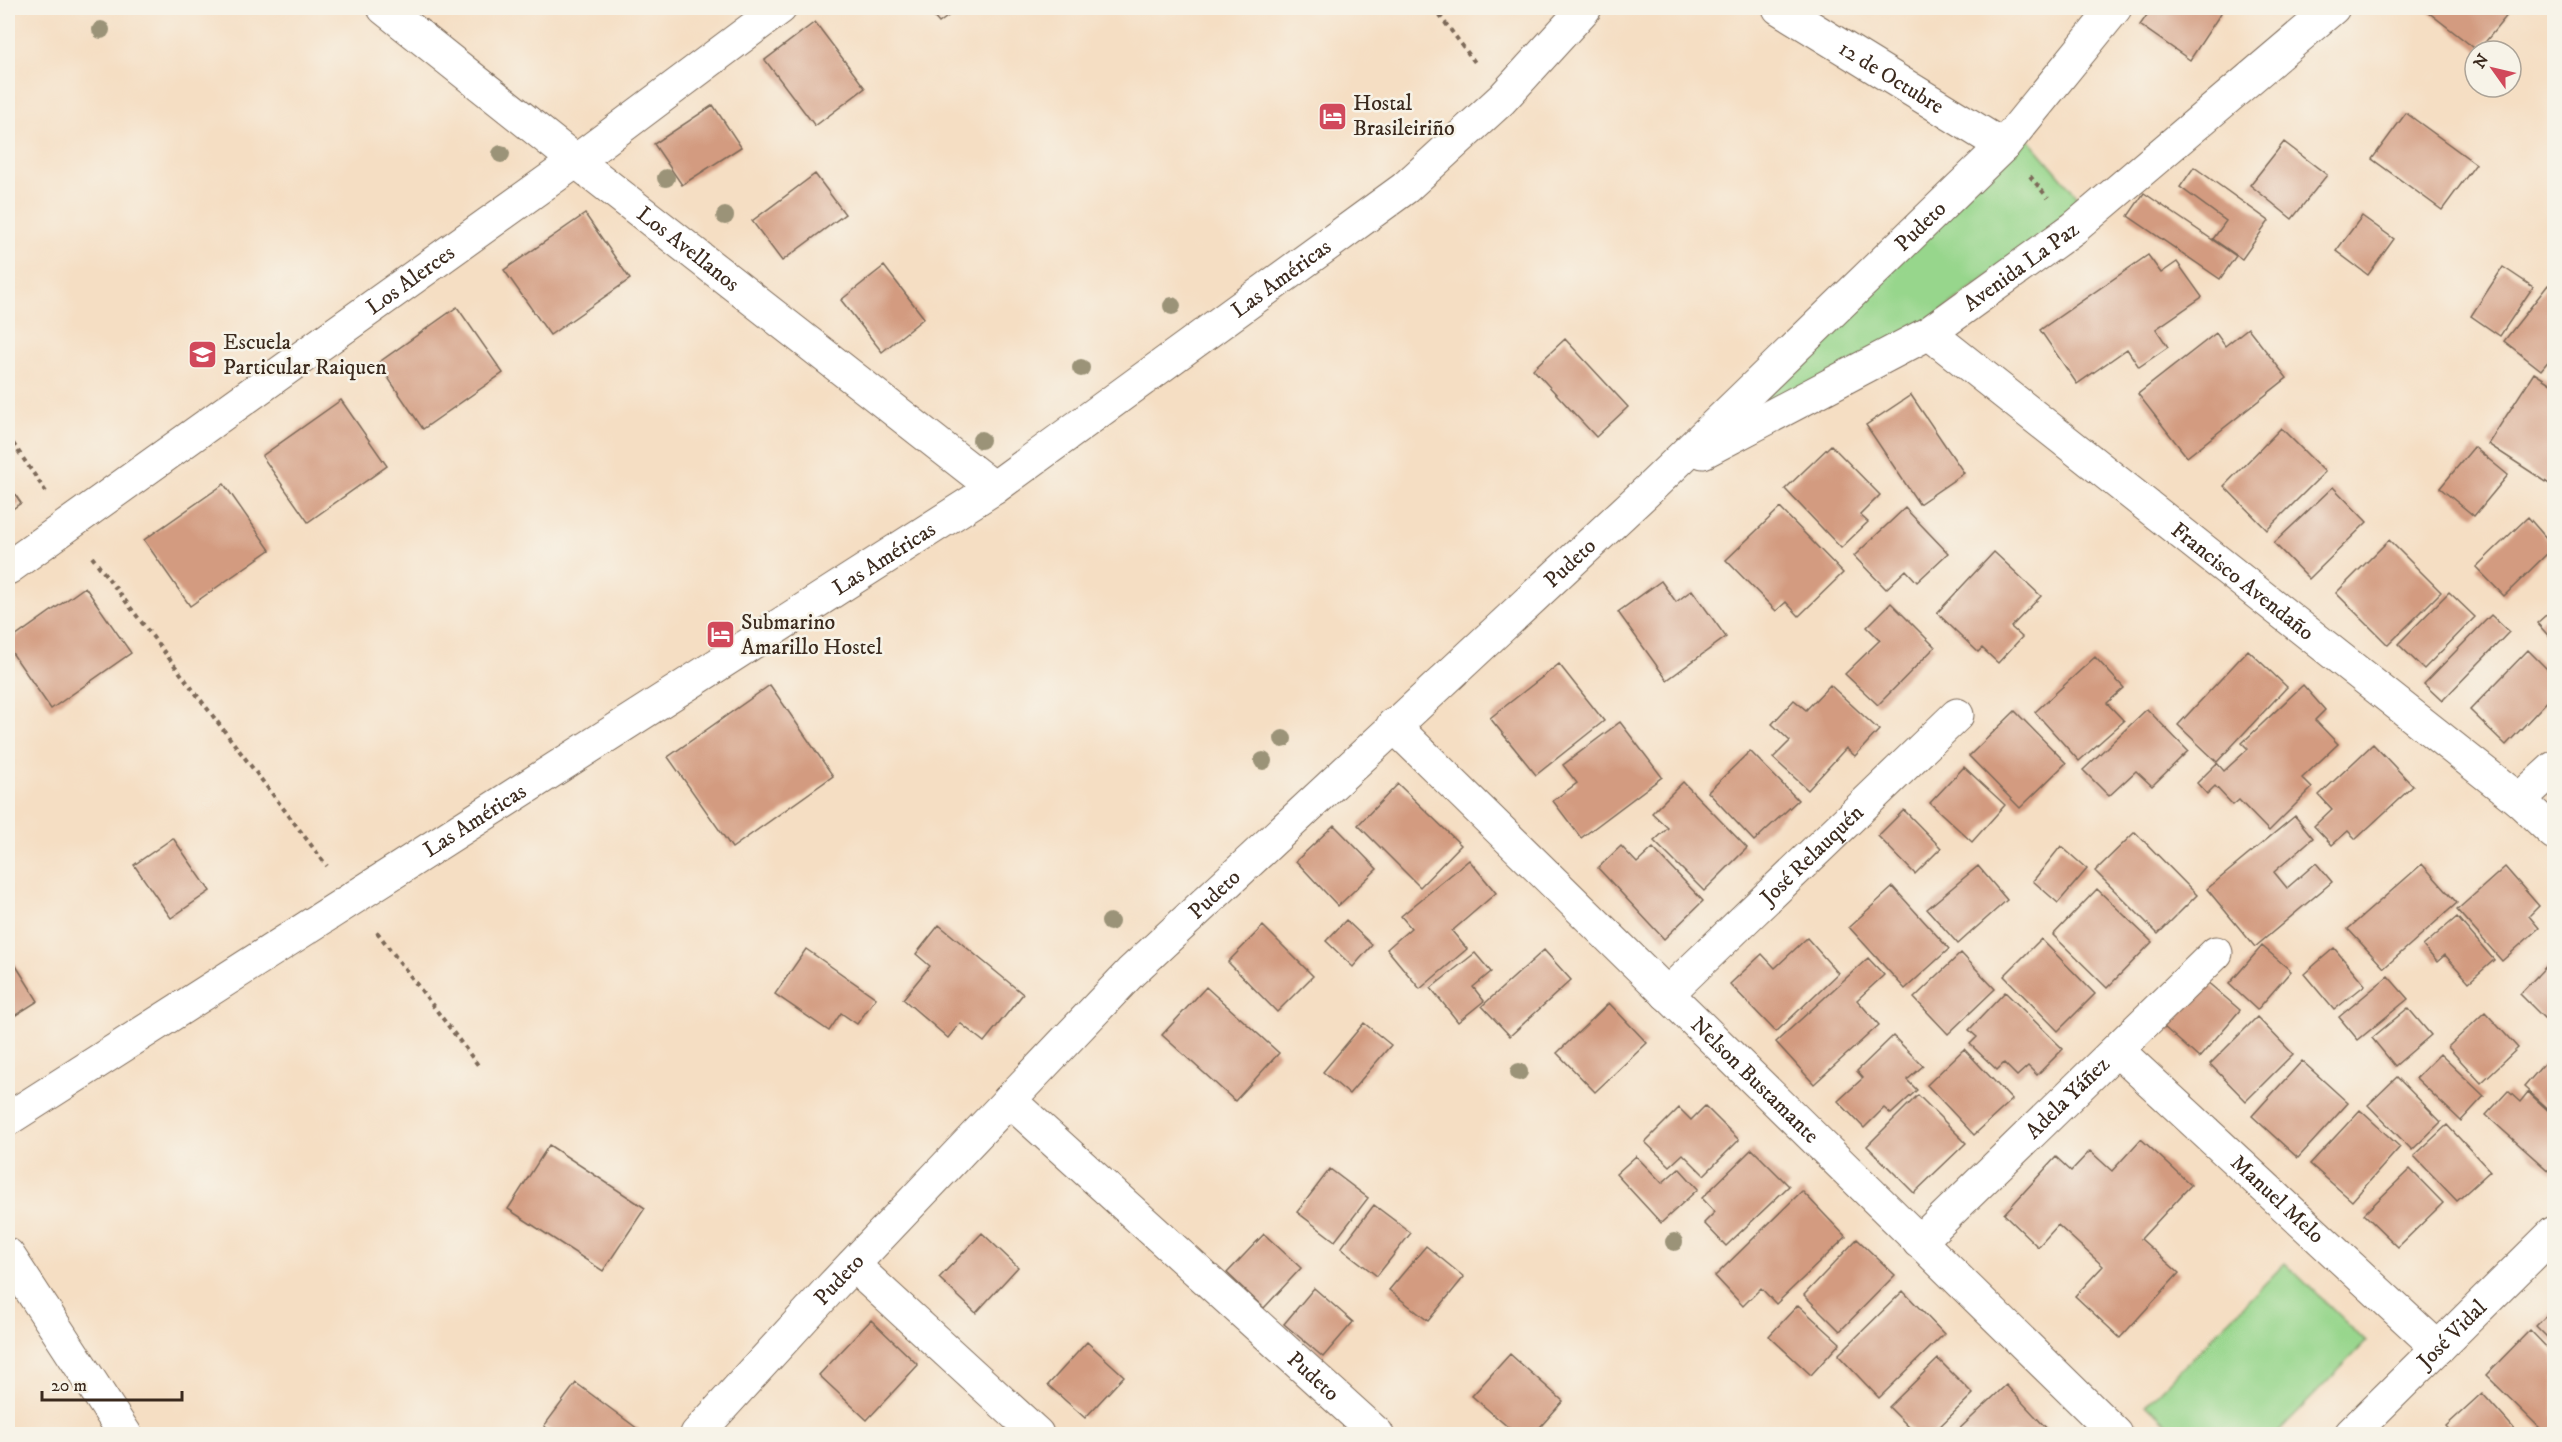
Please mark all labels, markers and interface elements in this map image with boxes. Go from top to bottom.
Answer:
street label: 12 de Octubre [1834,35,1949,120]
north arrow [2463,39,2523,99]
text: N [2469,50,2493,72]
place label: Hostal Brasileiriño [1353,90,1455,142]
hotel icon: Hostal Brasileiriño [1316,100,1348,132]
street label: Pudeto [1889,195,1952,257]
street label: Los Avellanos [631,200,745,297]
street label: Avenida La Paz [1958,215,2084,317]
street label: Las Américas [1226,233,1336,324]
street label: Los Alerces [361,239,460,320]
place label: Escuela Particular Raiquen [223,329,387,381]
school or university icon: Escuela Particular Raiquen [186,339,218,371]
street label: Las Américas [827,516,941,601]
street label: Francisco Avendaño [2166,516,2320,646]
street label: Pudeto [1538,532,1602,594]
place label: Submarino Amarillo Hostel [741,609,883,661]
hotel icon: Submarino Amarillo Hostel [704,619,736,651]
street label: Las Américas [418,777,531,863]
street label: José Relauquén [1753,799,1869,912]
street label: Pudeto [1183,863,1246,925]
street label: Nelson Bustamante [1685,1011,1825,1149]
street label: Adela Yáñez [2020,1050,2115,1145]
street label: Manuel Melo [2225,1149,2330,1249]
street label: Pudeto [808,1248,870,1311]
street label: José Vidal [2410,1294,2492,1376]
street label: Pudeto [1282,1346,1345,1407]
scale bar [42,1364,182,1402]
text: 20 m [51,1375,87,1397]

